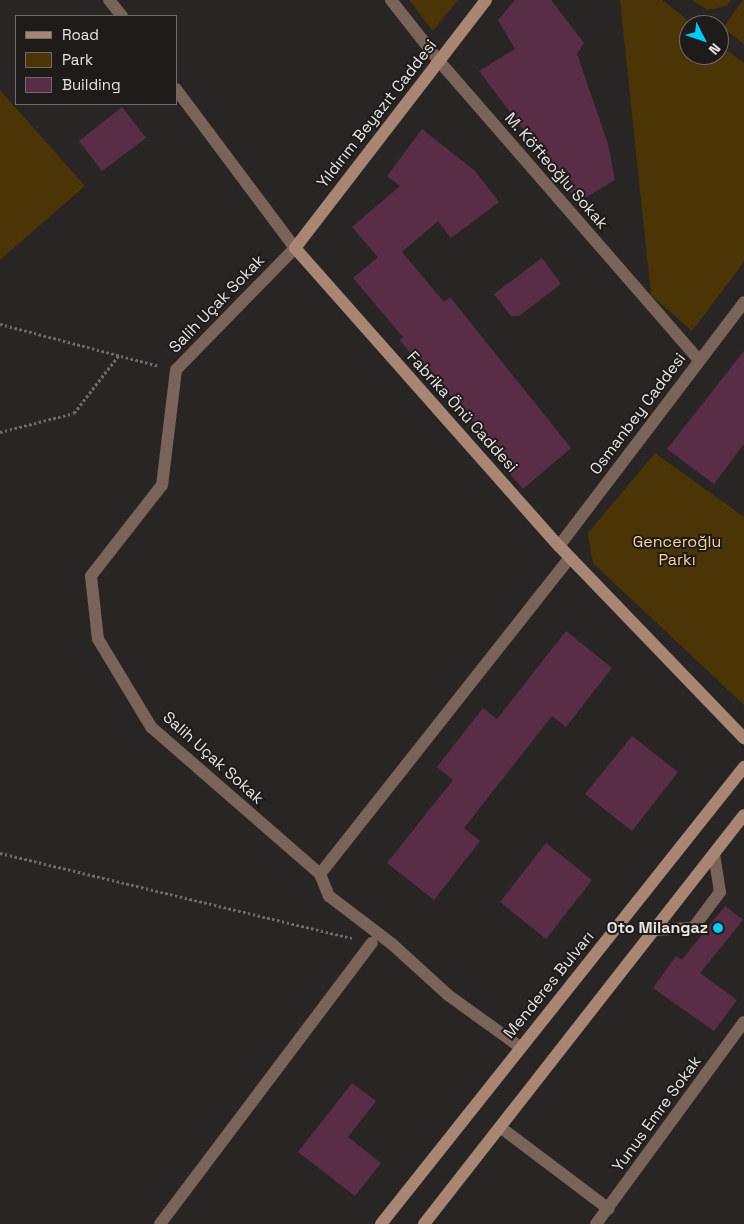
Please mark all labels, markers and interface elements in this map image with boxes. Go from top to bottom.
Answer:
legend [15,15,178,105]
north arrow [679,15,729,65]
text: Road [62,25,99,44]
street label: Yıldırım Beyazıt Caddesi [313,36,441,192]
text: N [705,40,724,59]
text: Park [62,50,93,69]
text: Building [62,75,121,94]
street label: M. Köfteoğlu Sokak [500,109,612,233]
street label: Salih Uçak Sokak [165,251,269,357]
street label: Fabrika Önü Caddesi [403,348,521,476]
street label: Osmanbey Caddesi [586,349,690,479]
park label: Genceroğlu Parkı [633,532,721,570]
street label: Salih Uçak Sokak [159,708,267,808]
place label: Oto Milangaz [607,918,708,938]
marker: Oto Milangaz [712,922,724,934]
street label: Menderes Bulvarı [500,927,598,1043]
street label: Yunus Emre Sokak [609,1052,705,1176]

